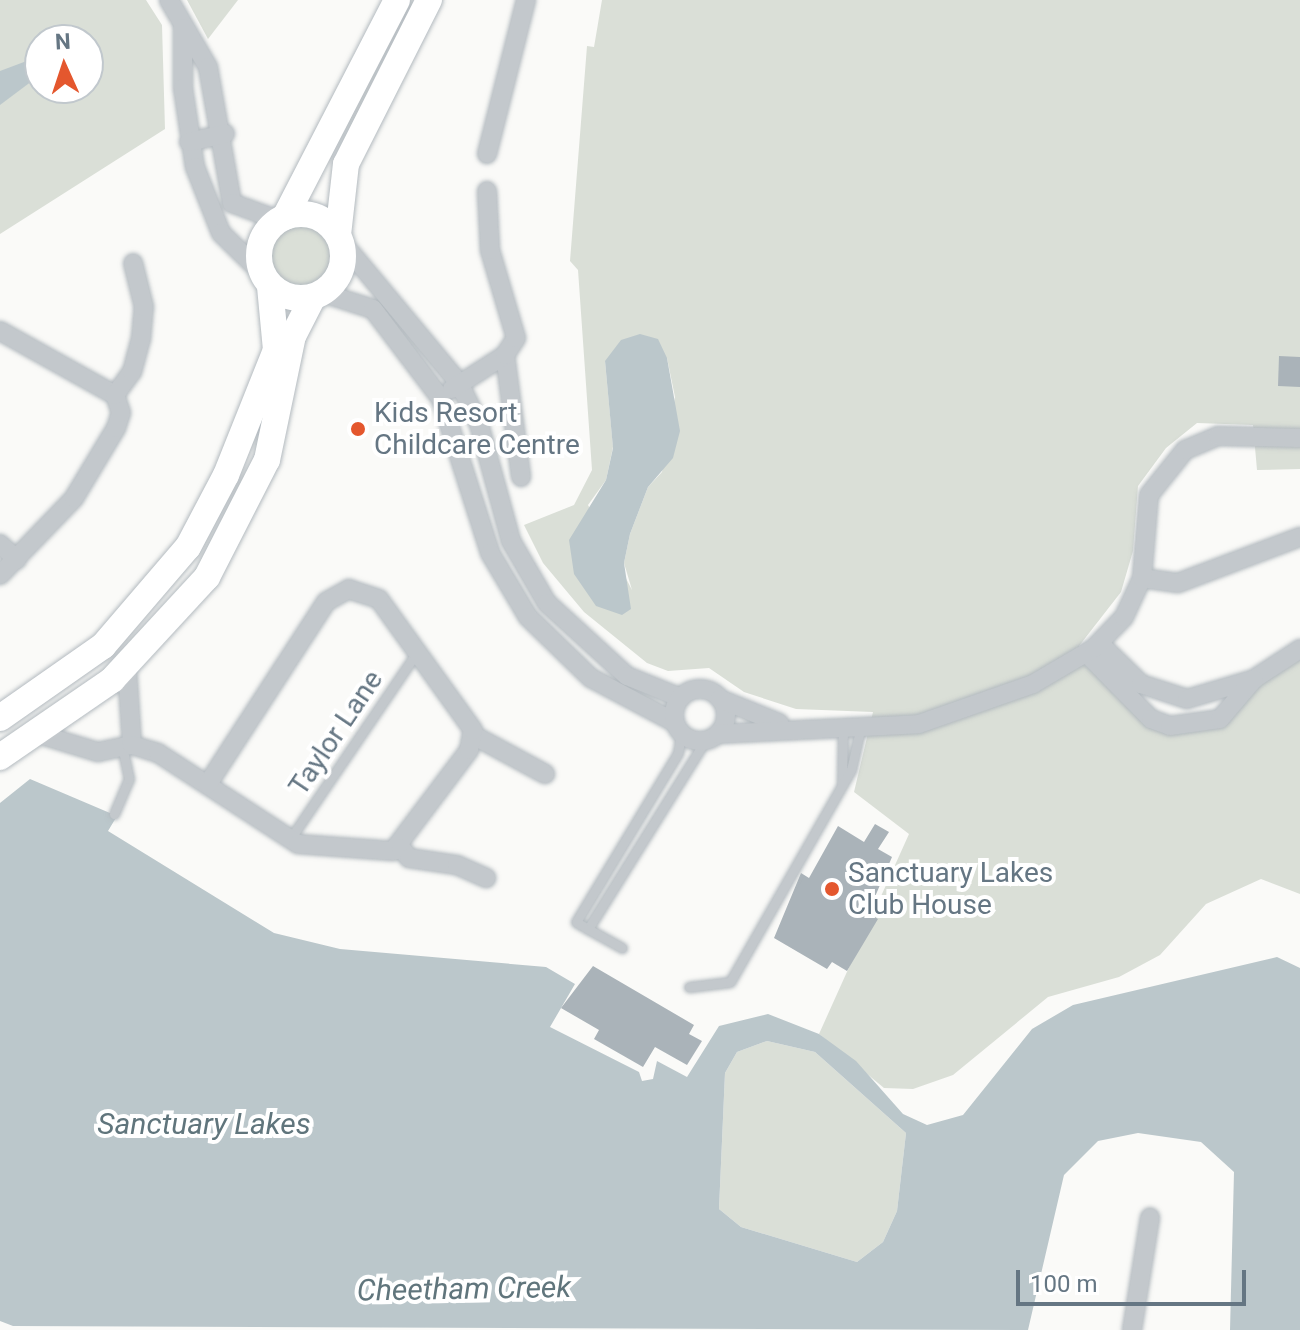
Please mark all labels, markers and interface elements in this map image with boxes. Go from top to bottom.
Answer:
north arrow [24,24,104,104]
text: N [54,29,71,54]
place label: Kids Resort Childcare Centre [374,396,580,462]
marker: Kids Resort Childcare Centre [349,420,367,438]
street label: Taylor Lane [282,664,390,802]
place label: Sanctuary Lakes Club House [848,856,1053,922]
marker: Sanctuary Lakes Club House [823,880,841,898]
water label: Sanctuary Lakes [97,1106,311,1142]
scale bar [1020,1254,1250,1304]
water label: Cheetham Creek [357,1269,571,1309]
text: 100 m [1030,1270,1097,1298]

